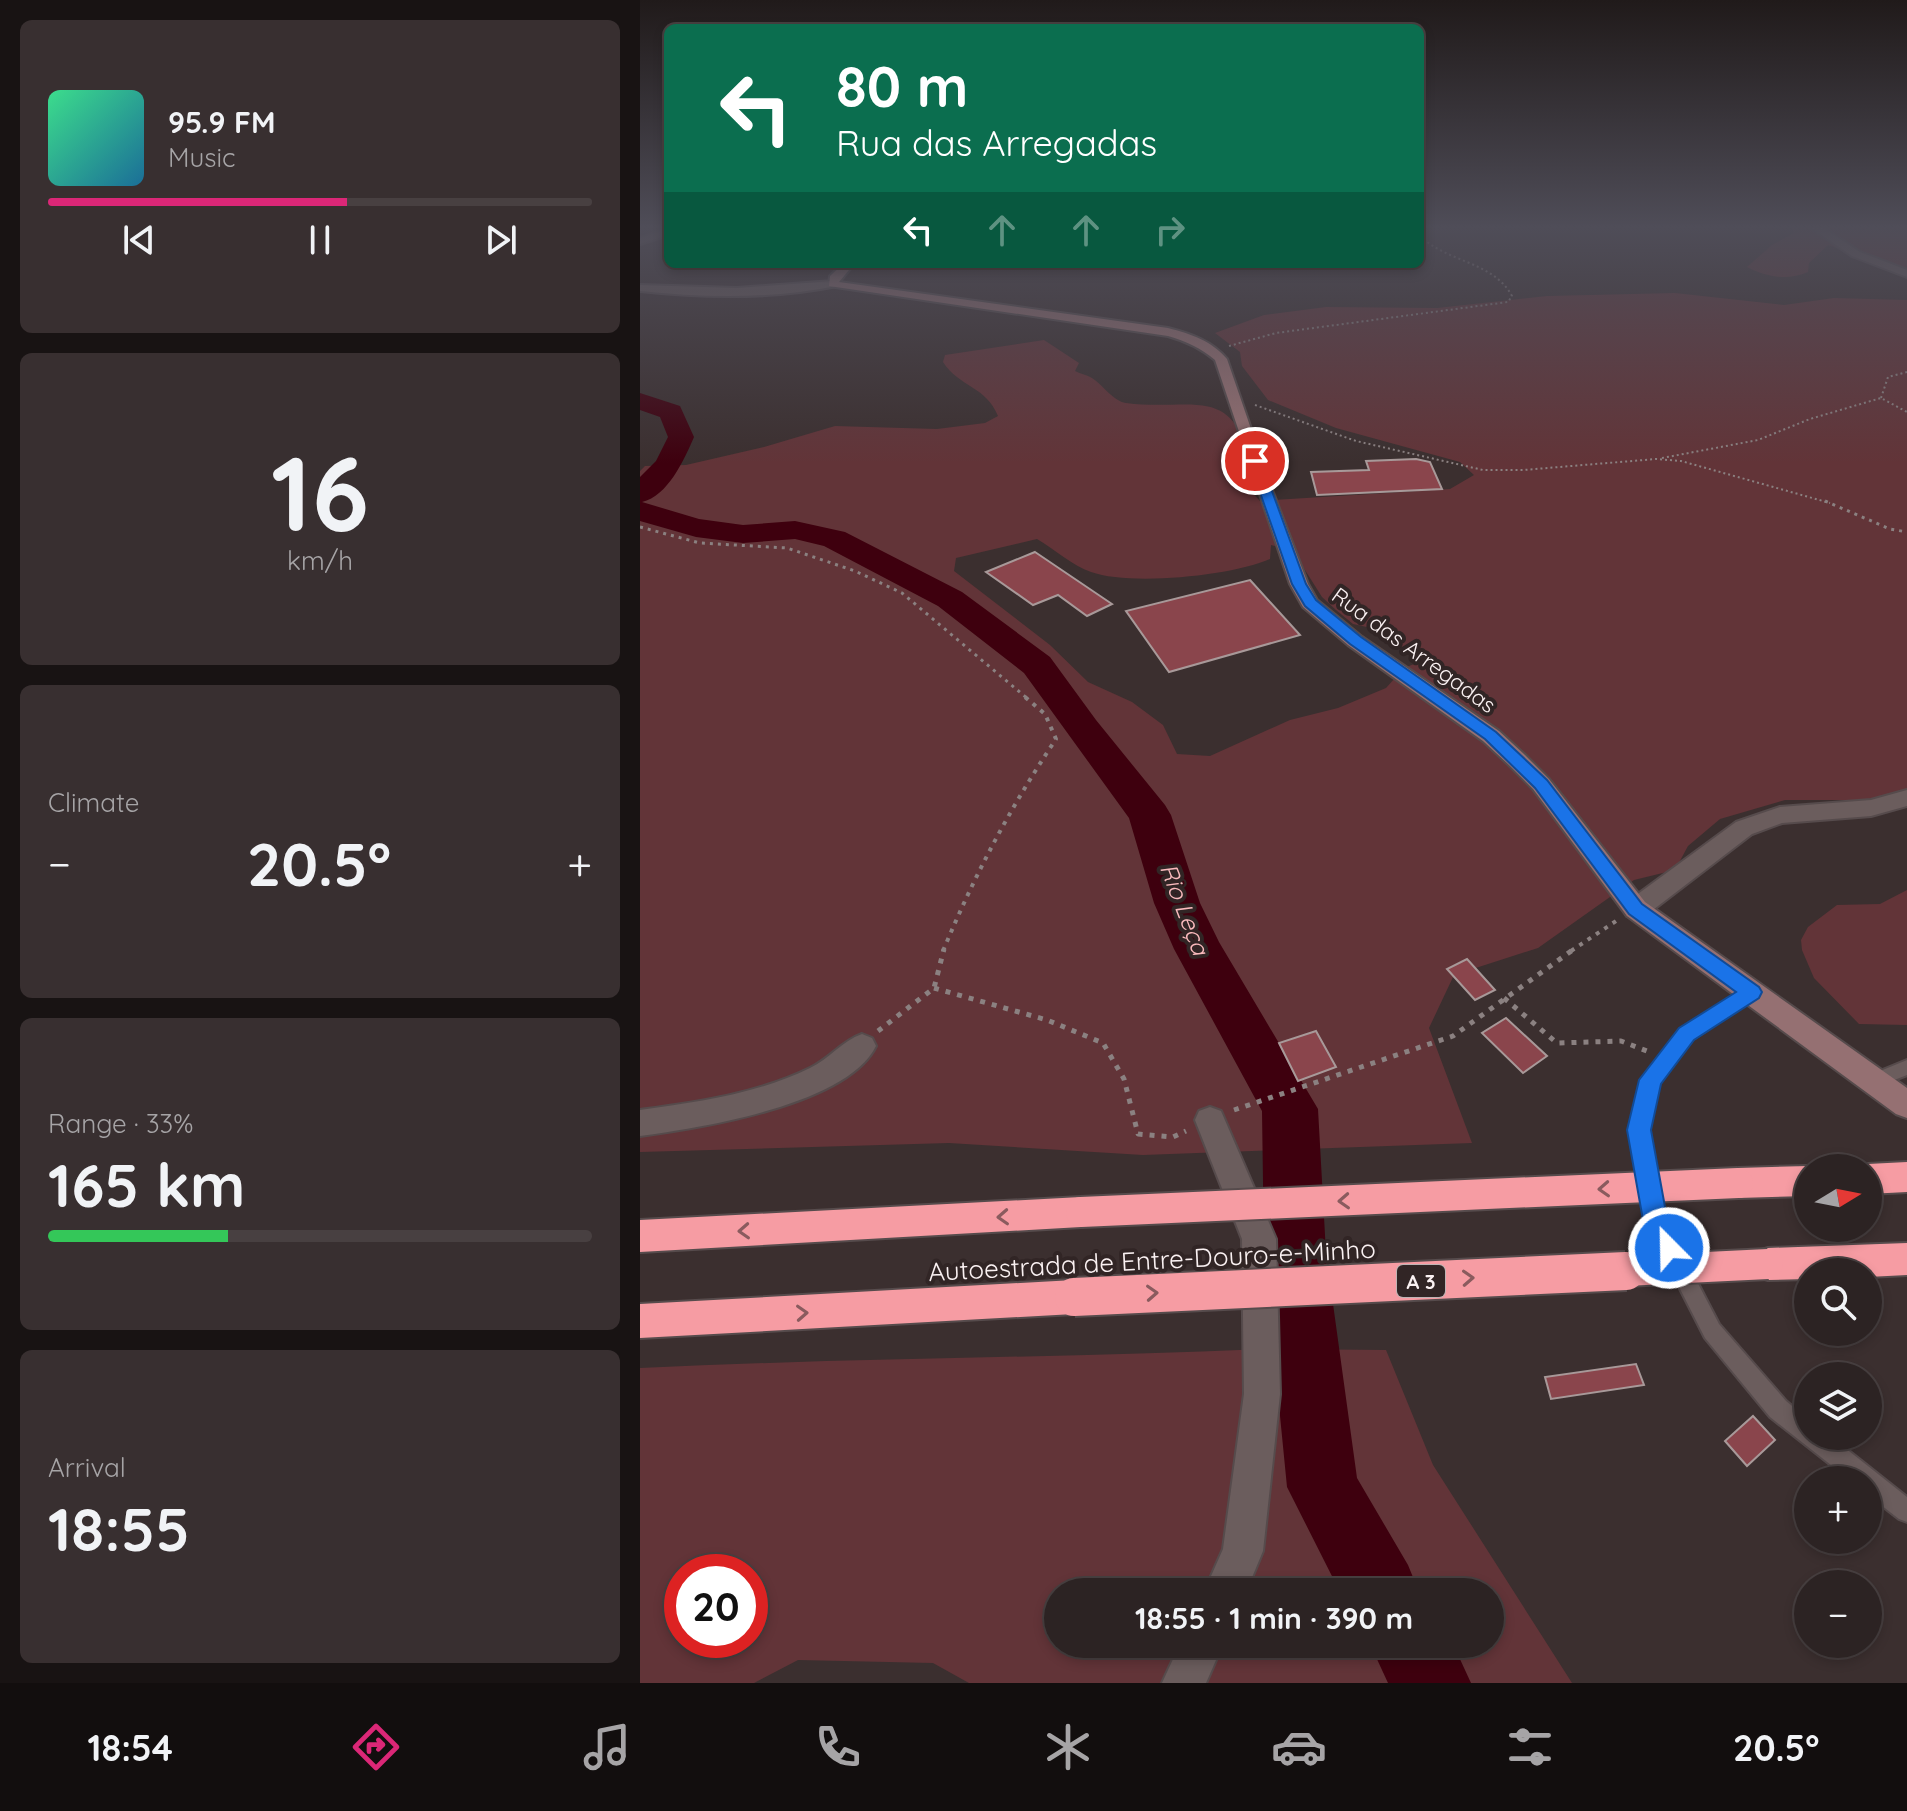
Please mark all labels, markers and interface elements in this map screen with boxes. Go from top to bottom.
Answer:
text: 80 m [836,51,968,121]
icon: left [704,56,808,160]
text: 95.9 FM [168,103,275,141]
text: Rua das Arregadas [836,120,1157,165]
text: Music [168,141,236,174]
icon: left [896,208,940,252]
icon: ahead [980,208,1024,252]
icon: ahead [1064,208,1108,252]
icon: right [1148,208,1192,252]
icon: previous [117,218,161,262]
icon: pause [298,218,342,262]
icon: next [479,218,523,262]
text: 16 [271,427,369,557]
pin [1221,427,1289,495]
icon: arrive [1233,439,1277,483]
text: km/h [287,544,353,577]
street label: Rua das Arregadas [1326,581,1502,719]
text: Climate [48,786,139,819]
text: 20.5° [247,826,391,901]
text: − [48,836,71,891]
text: + [567,836,592,891]
water label: Rio Leça [1154,859,1217,960]
text: Range · 33% [48,1107,193,1140]
text: 165 km [48,1147,245,1222]
north arrow [1794,1154,1882,1242]
map controls [1794,1154,1882,1658]
one-way arrow [1597,1181,1610,1198]
one-way arrow [1337,1192,1350,1209]
position arrow [1627,1206,1711,1290]
one-way arrow [996,1208,1009,1225]
one-way arrow [737,1222,750,1239]
street label: Autoestrada de Entre-Douro-e-Minho [927,1232,1377,1288]
button: search [1794,1258,1882,1346]
road number: A 3 [1397,1265,1445,1297]
one-way arrow [1462,1270,1475,1287]
one-way arrow [1146,1285,1159,1302]
one-way arrow [796,1304,809,1321]
button: layers [1794,1362,1882,1450]
text: Arrival [48,1451,126,1484]
button: + [1794,1466,1882,1554]
text: 18:55 [48,1491,190,1566]
speed limit sign: 20 [664,1554,768,1658]
button: − [1794,1570,1882,1658]
text: 18:55 · 1 min · 390 m [1135,1599,1413,1637]
icon: directions [348,1719,404,1775]
icon: music [579,1719,635,1775]
icon: phone [810,1719,866,1775]
icon: climate [1040,1719,1096,1775]
icon: car [1271,1719,1327,1775]
icon: filters [1502,1719,1558,1775]
text: 18:54 [87,1725,173,1770]
text: 20.5° [1733,1725,1819,1770]

